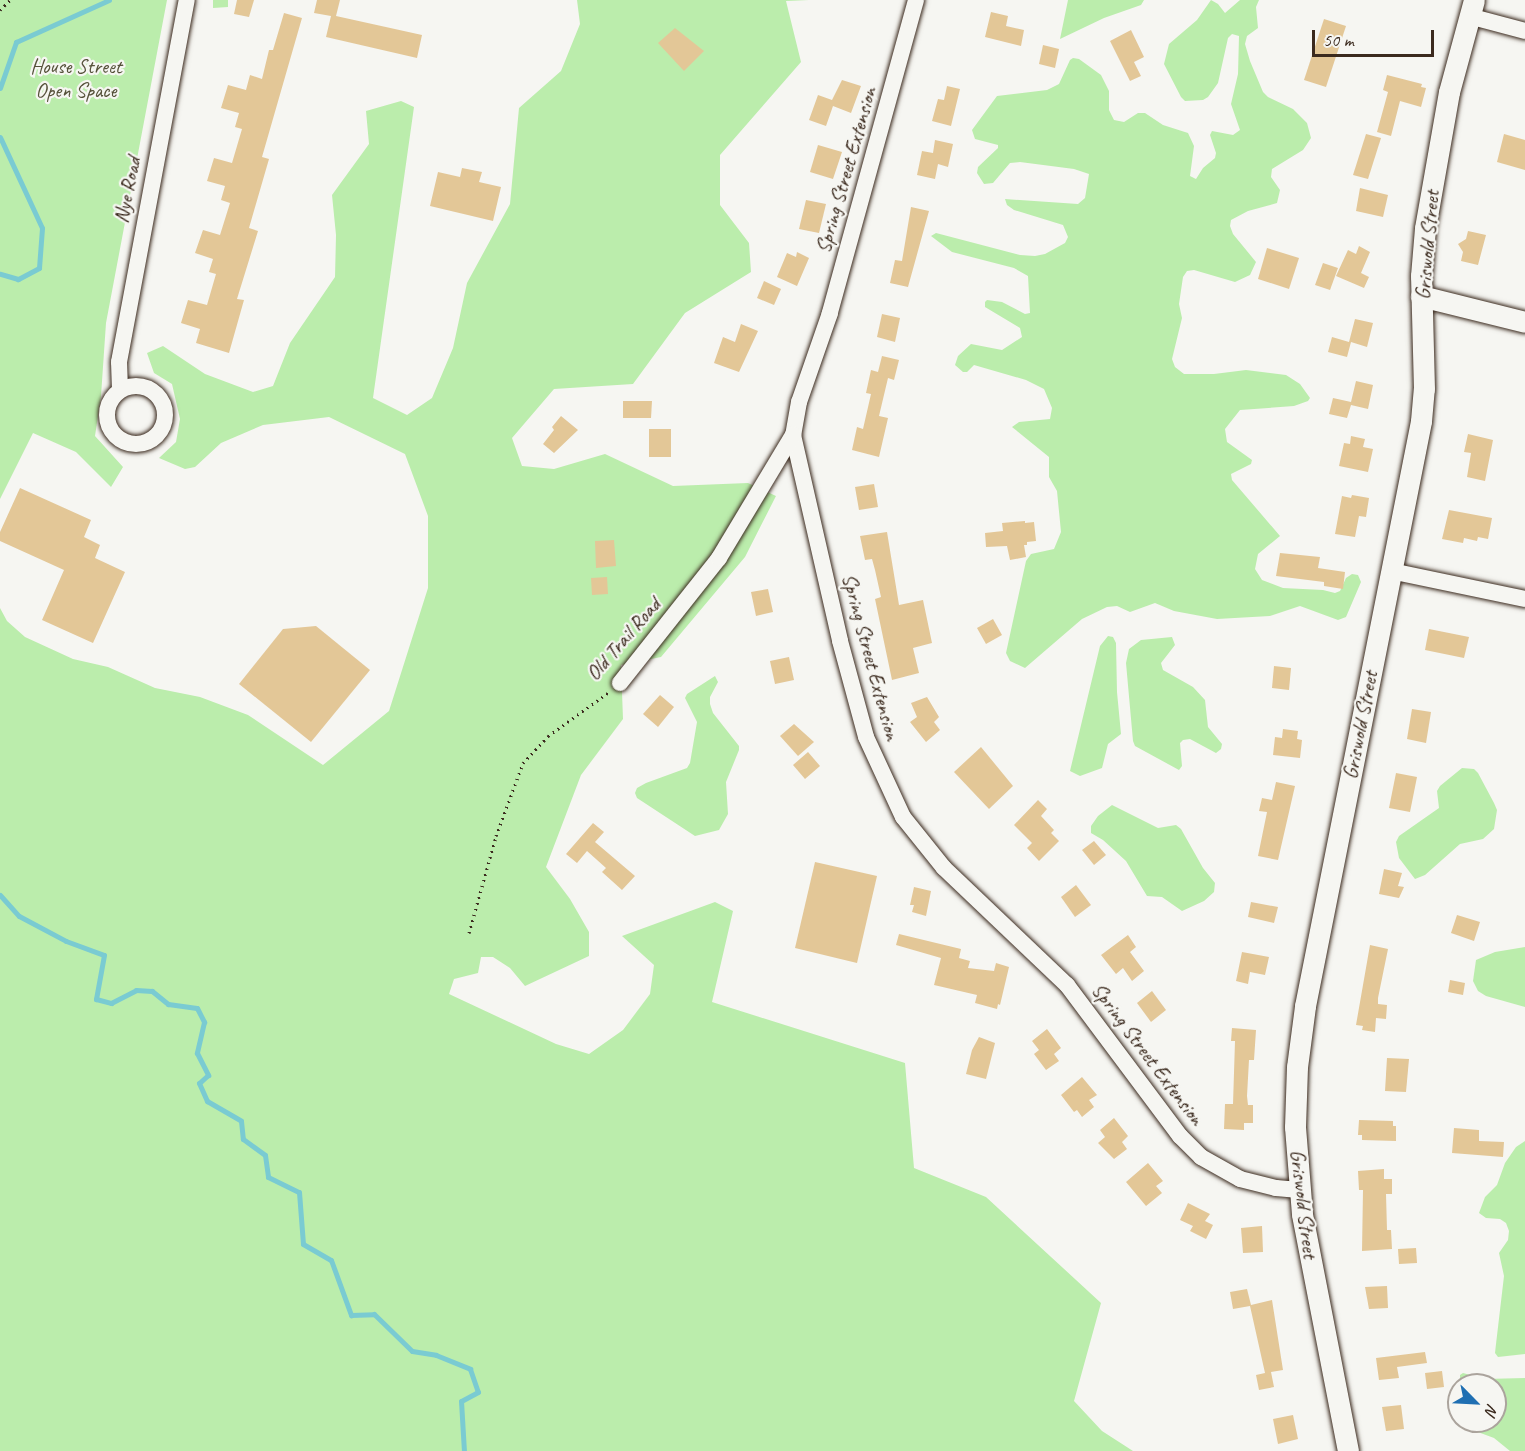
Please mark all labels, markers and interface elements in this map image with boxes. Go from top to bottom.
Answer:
scale bar [1315,18,1436,56]
text: 50 m [1323,29,1354,51]
park label: House Street Open Space [30,53,122,103]
street label: Spring Street Extension [810,84,882,256]
street label: Nye Road [108,155,146,225]
street label: Griswold Street [1410,189,1444,301]
street label: Spring Street Extension [837,571,905,743]
street label: Old Trail Road [581,593,665,685]
street label: Griswold Street [1337,669,1383,781]
street label: Spring Street Extension [1086,978,1210,1130]
street label: Griswold Street [1285,1148,1323,1260]
north arrow [1447,1373,1507,1433]
text: N [1480,1401,1503,1418]

